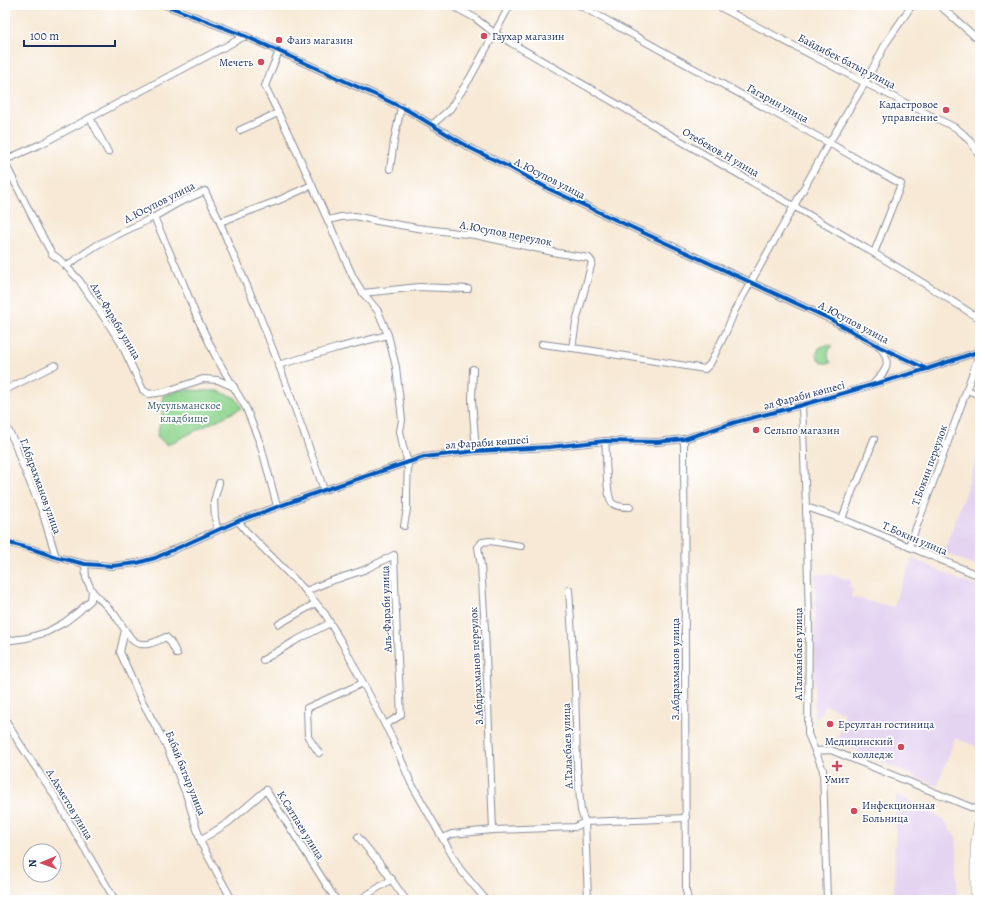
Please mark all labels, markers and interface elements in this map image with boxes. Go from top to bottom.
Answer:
scale bar [24,22,115,48]
text: 100 m [30,28,59,44]
place label: Гаухар магазин [492,29,565,44]
street label: Байдибек батыр улица [795,30,899,93]
marker: Гаухар магазин [479,31,489,41]
place label: Фаиз магазин [287,33,353,48]
marker: Фаиз магазин [274,35,284,45]
place label: Мечеть [219,55,253,70]
marker: Мечеть [256,57,266,67]
street label: Гагарин улица [744,80,812,127]
place label: Кадастровое управление [879,97,938,125]
marker: Кадастровое управление [941,105,951,115]
street label: Отебеков.Н улица [680,124,763,181]
street label: А.Юсупов улица [511,154,589,203]
street label: А.Юсупов улица [120,178,198,227]
street label: А.Юсупов переулок [458,217,554,250]
street label: Аль-Фараби улица [86,279,145,363]
street label: А.Юсупов улица [815,297,892,348]
street label: әл Фараби көшесі [762,377,846,414]
park label: Мусульманское кладбище [147,398,221,426]
street label: Т.Бокин переулок [908,422,951,508]
place label: Сельпо магазин [764,423,840,438]
marker: Сельпо магазин [751,425,761,435]
street label: әл Фараби көшесі [445,432,529,453]
street label: Г.Абдрахманов улица [16,436,65,537]
street label: Т.Бокин улица [880,518,951,559]
street label: Аль-Фараби улица [377,564,396,654]
street label: З.Абдрахманов переулок [466,606,487,725]
street label: А.Талканбаев улица [791,606,806,702]
street label: З.Абдрахманов улица [668,617,683,720]
street label: А.Таласбаев улица [558,702,577,790]
place label: Ерсултан гостиница [838,717,935,732]
marker: Ерсултан гостиница [825,719,835,729]
street label: Бабай батыр улица [162,729,210,819]
place label: Медицинский колледж [825,734,894,762]
marker: Медицинский колледж [896,742,906,752]
marker: Умит [832,761,842,771]
street label: А.Ахметов улица [42,765,97,843]
place label: Умит [825,772,849,787]
street label: К.Сатпаев улица [273,788,328,863]
place label: Инфекционная Больница [862,798,935,826]
marker: Инфекционная Больница [849,806,859,816]
north arrow [22,843,62,883]
text: N [25,859,40,868]

